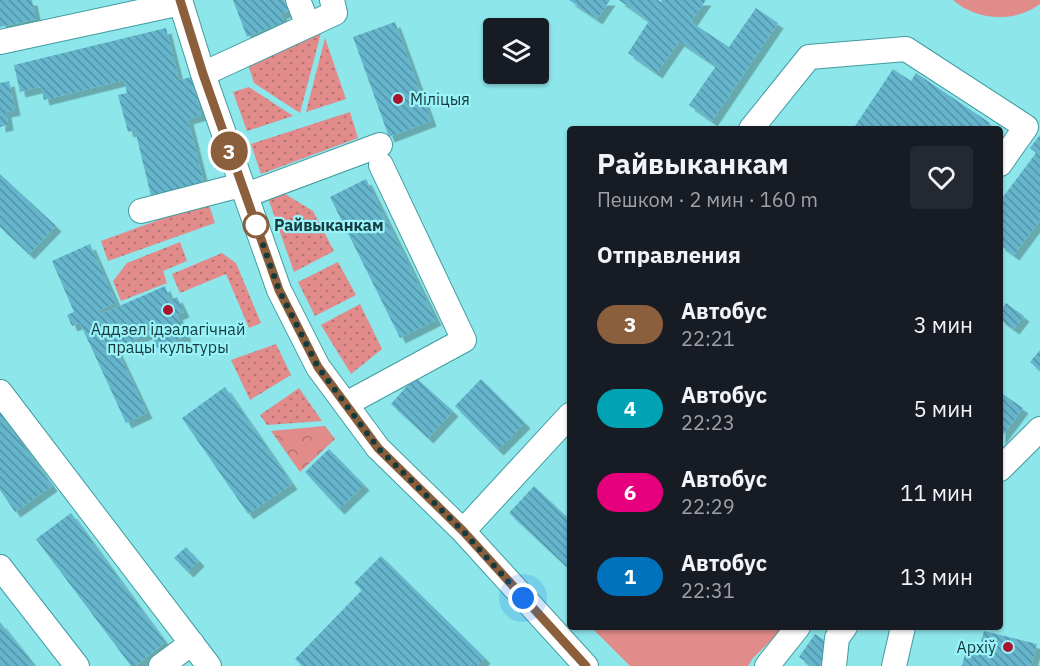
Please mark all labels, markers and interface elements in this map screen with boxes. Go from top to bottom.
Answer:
map controls [483,18,549,84]
button: layers [483,18,549,84]
place label: Міліцыя [410,89,470,109]
marker: Міліцыя [391,92,405,106]
line badge: 3 [210,132,248,170]
text: 3 [223,137,235,165]
text: Райвыканкам [597,145,789,182]
button: heart [910,146,973,209]
text: Пешком · 2 мин · 160 m [597,186,818,213]
marker: Райвыканкам [243,212,269,238]
place label: Райвыканкам [274,215,384,235]
text: Отправления [597,240,741,269]
text: Автобус [681,296,767,325]
marker: Аддзел ідэалагічнай працы культуры [161,303,175,317]
text: 3 [624,310,636,338]
text: 3 мин [913,310,973,339]
place label: Аддзел ідэалагічнай працы культуры [91,319,245,357]
text: 22:21 [681,325,735,352]
text: Автобус [681,380,767,409]
text: 4 [624,394,636,422]
text: 5 мин [913,394,973,423]
text: 22:23 [681,409,735,436]
text: Автобус [681,464,767,493]
text: 6 [624,478,636,506]
text: 11 мин [900,478,973,507]
text: 22:29 [681,493,735,520]
text: Автобус [681,548,767,577]
text: 1 [624,562,636,590]
text: 13 мин [900,562,973,591]
text: 22:31 [681,577,735,604]
your location [508,583,538,613]
place label: Архіў [957,637,996,657]
marker: Архіў [1001,640,1015,654]

